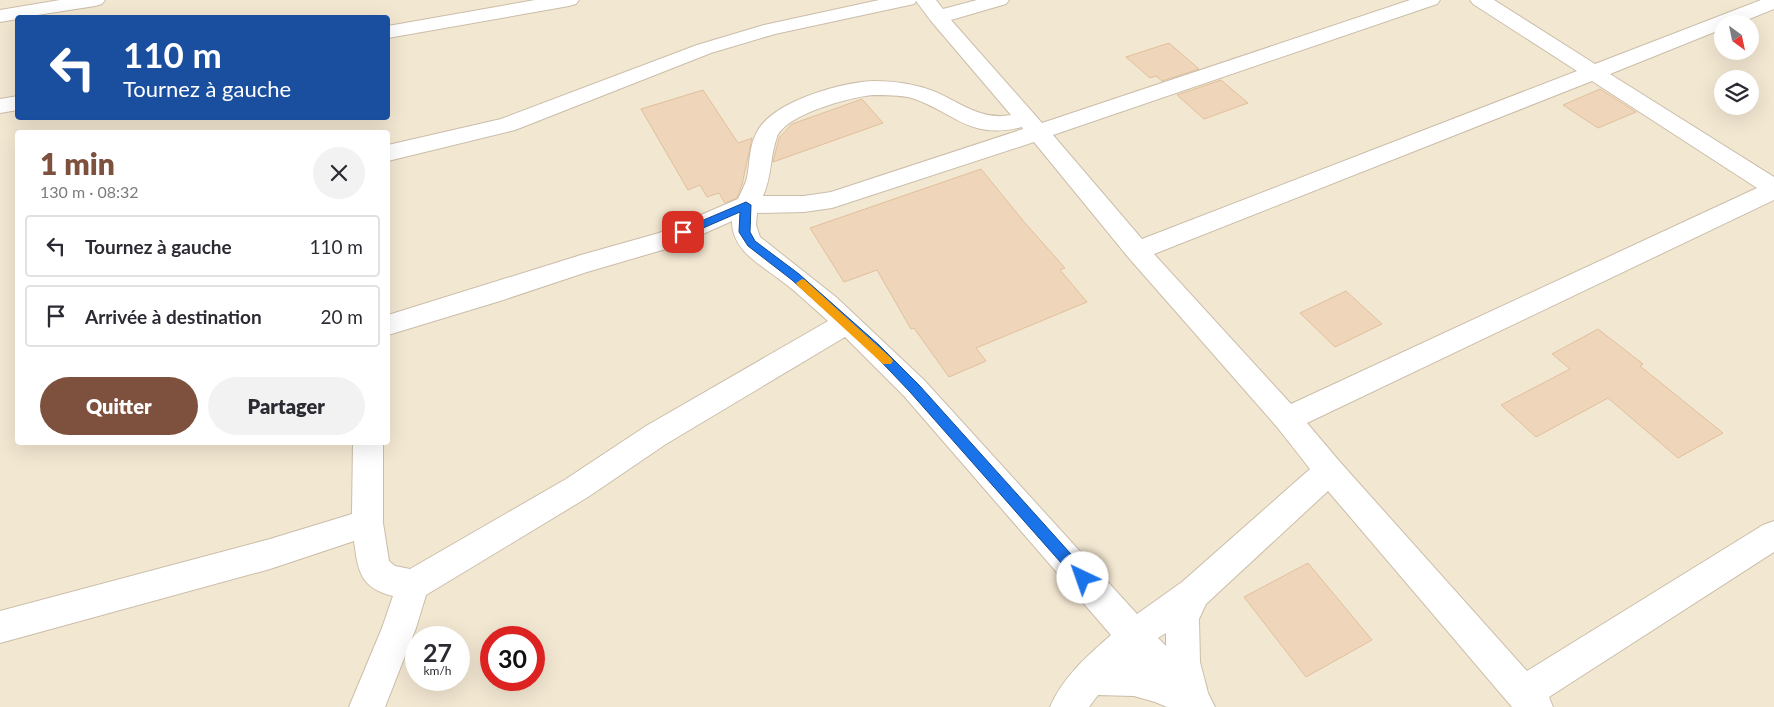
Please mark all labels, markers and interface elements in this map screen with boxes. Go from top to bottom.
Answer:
north arrow [1714,15,1759,60]
map controls [1714,15,1759,115]
text: 110 m [123,33,222,75]
icon: left [40,35,105,100]
button: layers [1714,70,1759,115]
text: Tournez à gauche [123,75,291,102]
text: 1 min [40,145,115,181]
button: close [313,147,365,199]
text: 130 m · 08:32 [40,182,139,201]
pin [662,211,704,253]
icon: arrive [669,218,697,246]
icon: left [42,232,70,260]
text: Tournez à gauche [85,235,232,258]
text: 110 m [309,235,363,258]
icon: arrive [42,302,70,330]
text: Arrivée à destination [85,305,262,328]
text: 20 m [320,305,363,328]
button: Quitter [40,377,198,435]
button: Partager [208,377,365,435]
position arrow [1056,551,1108,603]
speed limit sign: 30 [480,626,545,691]
text: 27 [423,637,452,667]
text: km/h [423,663,452,678]

